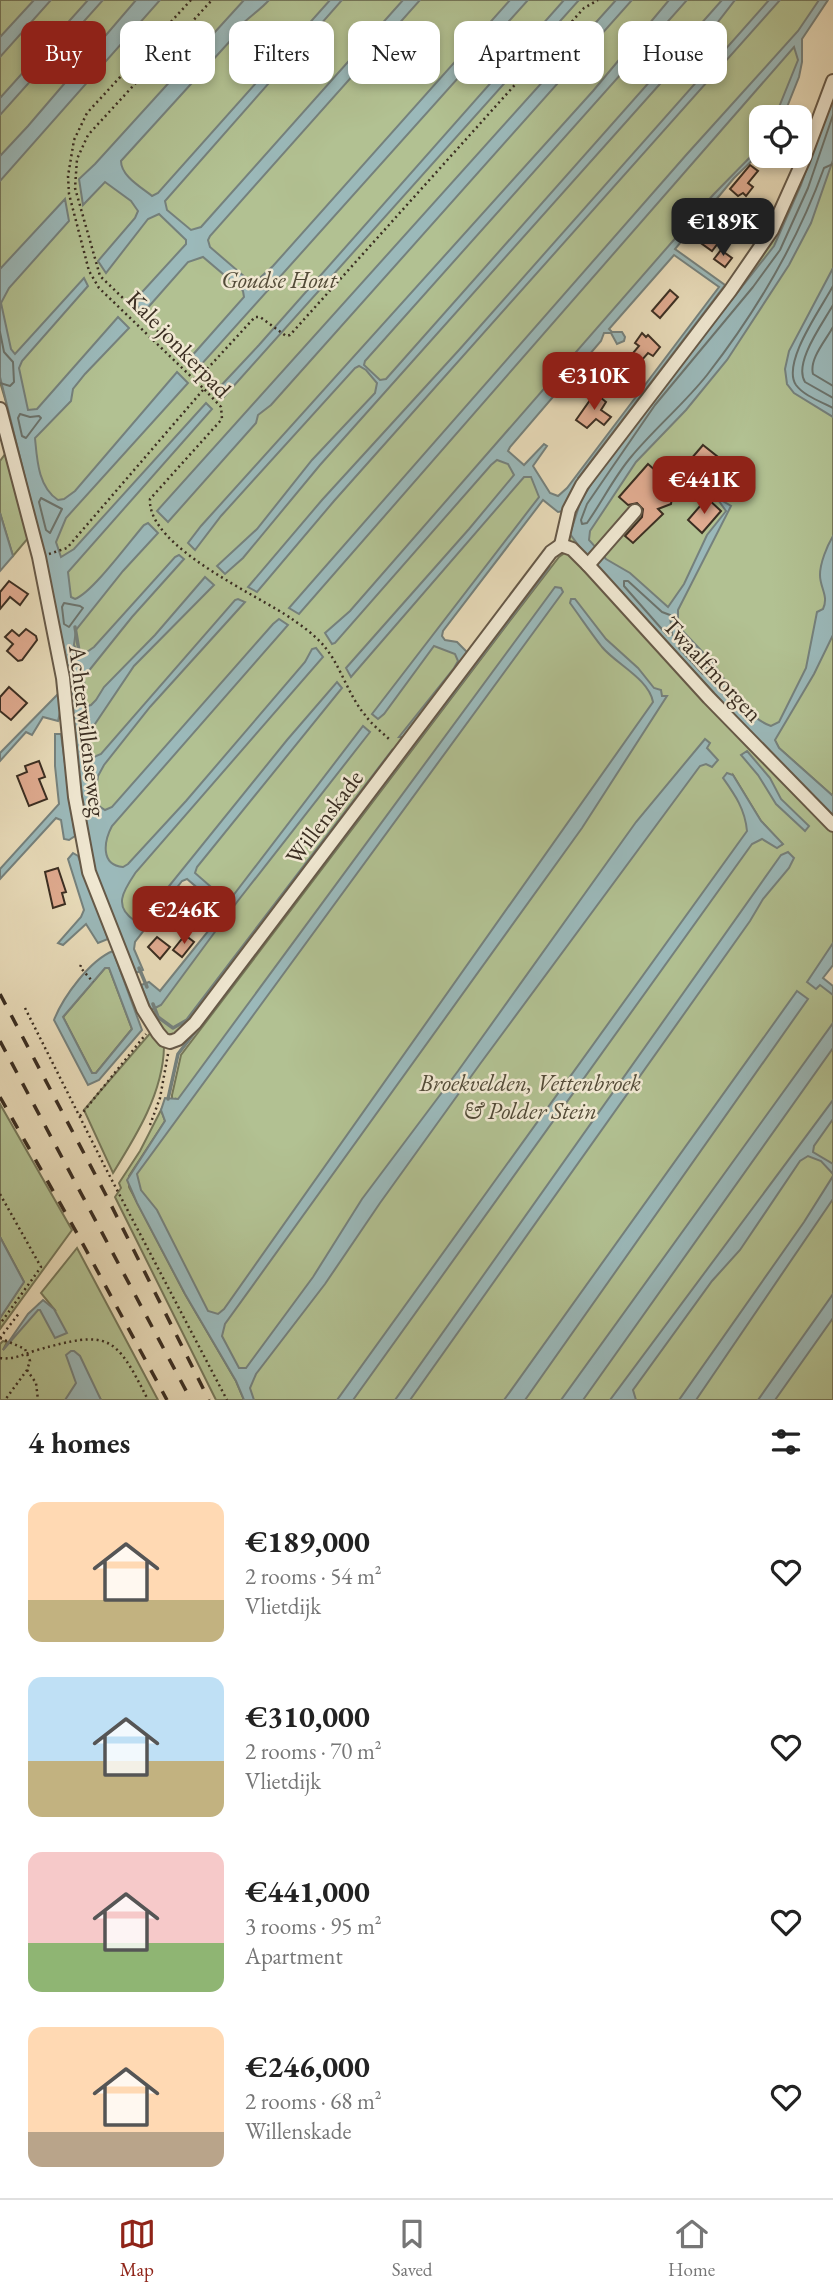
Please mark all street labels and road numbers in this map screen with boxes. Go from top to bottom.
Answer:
street label: Kale jonkerpad [120,284,239,405]
street label: Twaalfmorgen [656,610,770,729]
street label: Achterwillenseweg [62,643,114,819]
street label: Willenskade [278,763,370,871]

